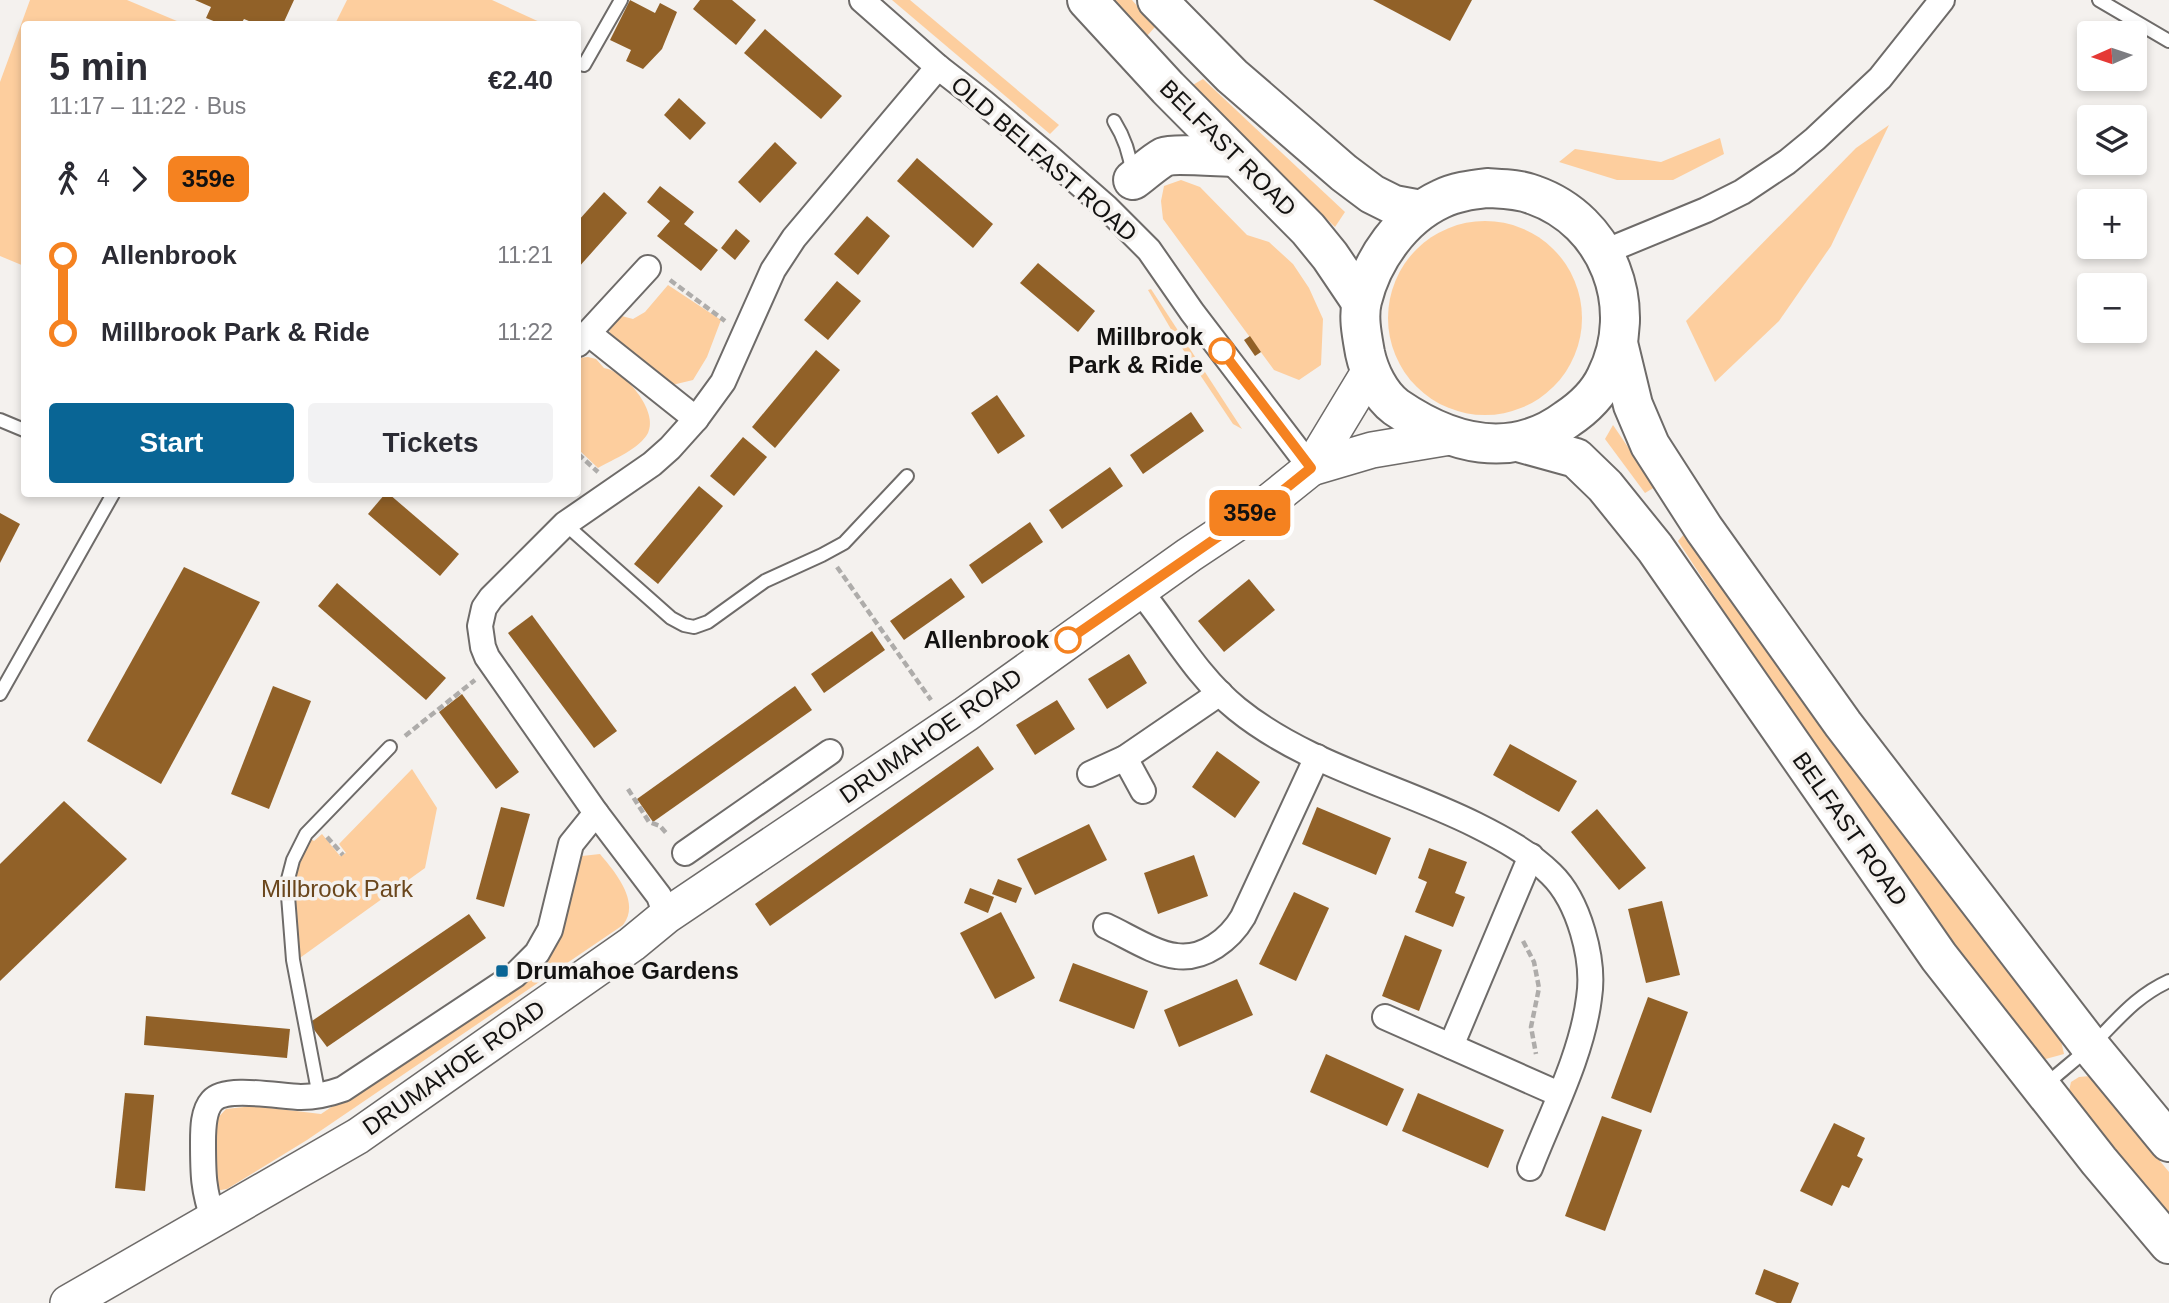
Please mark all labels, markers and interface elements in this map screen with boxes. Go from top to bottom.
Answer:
north arrow [2077,21,2147,91]
map controls [2077,21,2147,343]
text: 5 min [49,46,148,88]
text: €2.40 [488,65,553,95]
street label: OLD BELFAST ROAD [946,71,1143,247]
street label: BELFAST ROAD [1155,74,1302,221]
text: 11:17 – 11:22 · Bus [49,93,246,119]
button: layers [2077,105,2147,175]
icon: walk [49,160,87,198]
icon: forward [120,160,158,198]
text: 4 [97,165,110,191]
text: 359e [182,165,235,192]
button: + [2077,189,2147,259]
text: Allenbrook [101,240,237,270]
text: 11:21 [497,242,553,268]
button: − [2077,273,2147,343]
text: Millbrook Park & Ride [101,317,370,347]
text: 11:22 [497,319,553,345]
place label: Millbrook Park & Ride [1068,323,1204,378]
marker: Millbrook Park & Ride [1209,338,1235,364]
button: Start [49,403,294,483]
button: Tickets [308,403,553,483]
line badge: 359e [1201,490,1299,536]
text: 359e [1223,499,1277,526]
place label: Allenbrook [924,626,1050,653]
marker: Allenbrook [1055,627,1081,653]
street label: DRUMAHOE ROAD [834,663,1027,809]
street label: BELFAST ROAD [1787,747,1913,911]
park label: Millbrook Park [261,875,414,902]
place label: Drumahoe Gardens [516,957,739,984]
marker: Drumahoe Gardens [494,963,510,979]
street label: DRUMAHOE ROAD [357,995,550,1141]

